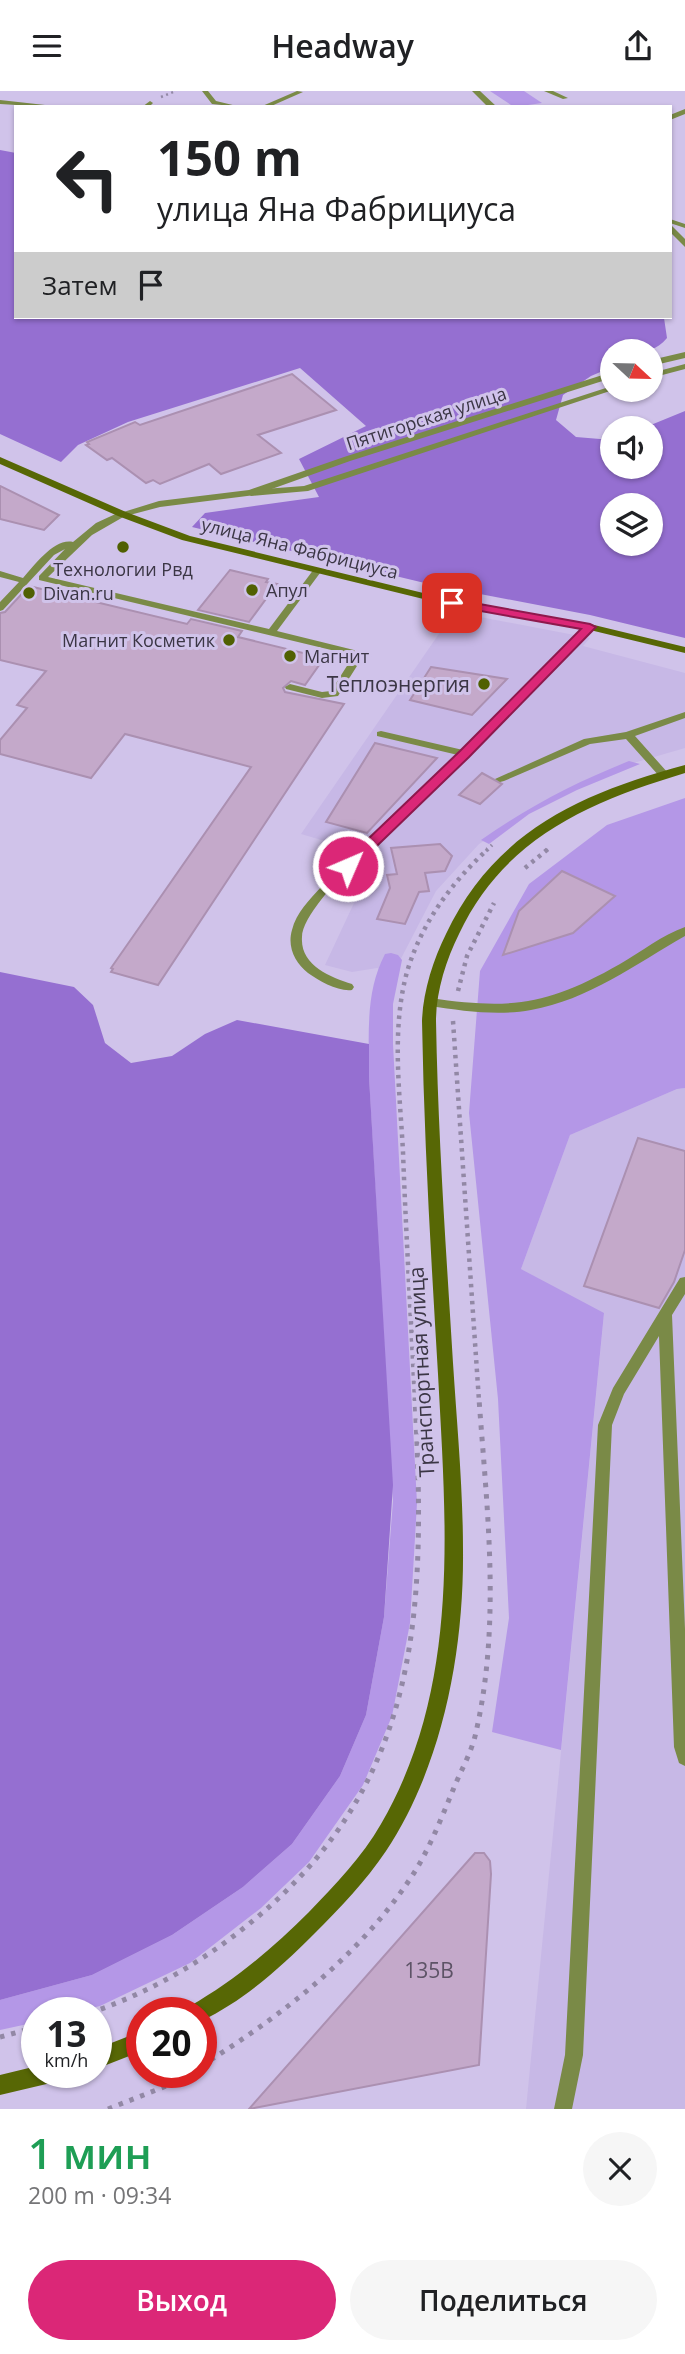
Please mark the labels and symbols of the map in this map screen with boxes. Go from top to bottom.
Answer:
north arrow [600,339,663,403]
street label: Пятигорская улица [343,381,509,455]
street label: улица Яна Фабрициуса [199,512,401,584]
marker: Технологии Рвд [115,539,131,555]
place label: Технологии Рвд [53,557,193,581]
pin [422,573,482,633]
place label: Апул [266,578,308,602]
place label: Divan.ru [43,581,114,605]
marker: Апул [244,582,260,598]
marker: Divan.ru [21,585,37,601]
place label: Магнит Косметик [62,628,216,652]
marker: Магнит Косметик [221,632,237,648]
place label: Магнит [304,644,370,668]
marker: Магнит [282,648,298,664]
place label: Теплоэнергия [327,670,470,698]
marker: Теплоэнергия [476,676,492,692]
position arrow [311,829,385,903]
street label: Транспортная улица [402,1266,440,1478]
house number: 135В [404,1956,454,1984]
speed limit sign: 20 [126,1997,217,2088]

